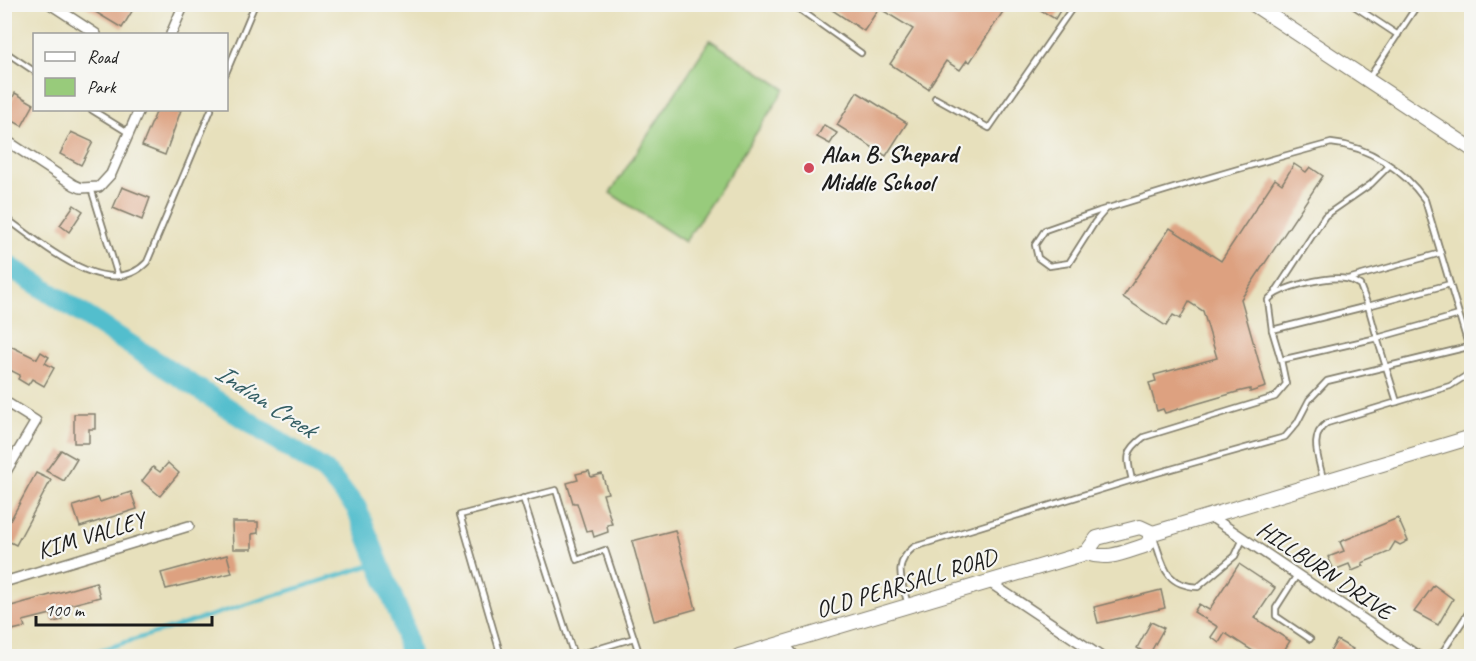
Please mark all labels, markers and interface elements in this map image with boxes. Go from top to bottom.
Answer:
legend [33,33,228,111]
text: Road [87,46,120,68]
text: Park [87,76,117,98]
place label: Alan B. Shepard Middle School [821,139,961,197]
marker: Alan B. Shepard Middle School [802,161,816,175]
water label: Indian Creek [209,356,326,448]
street label: KIM VALLEY [33,504,151,566]
street label: HILLBURN DRIVE [1251,514,1401,628]
street label: OLD PEARSALL ROAD [812,541,1002,625]
scale bar [36,589,212,627]
text: 100 m [45,599,86,621]

